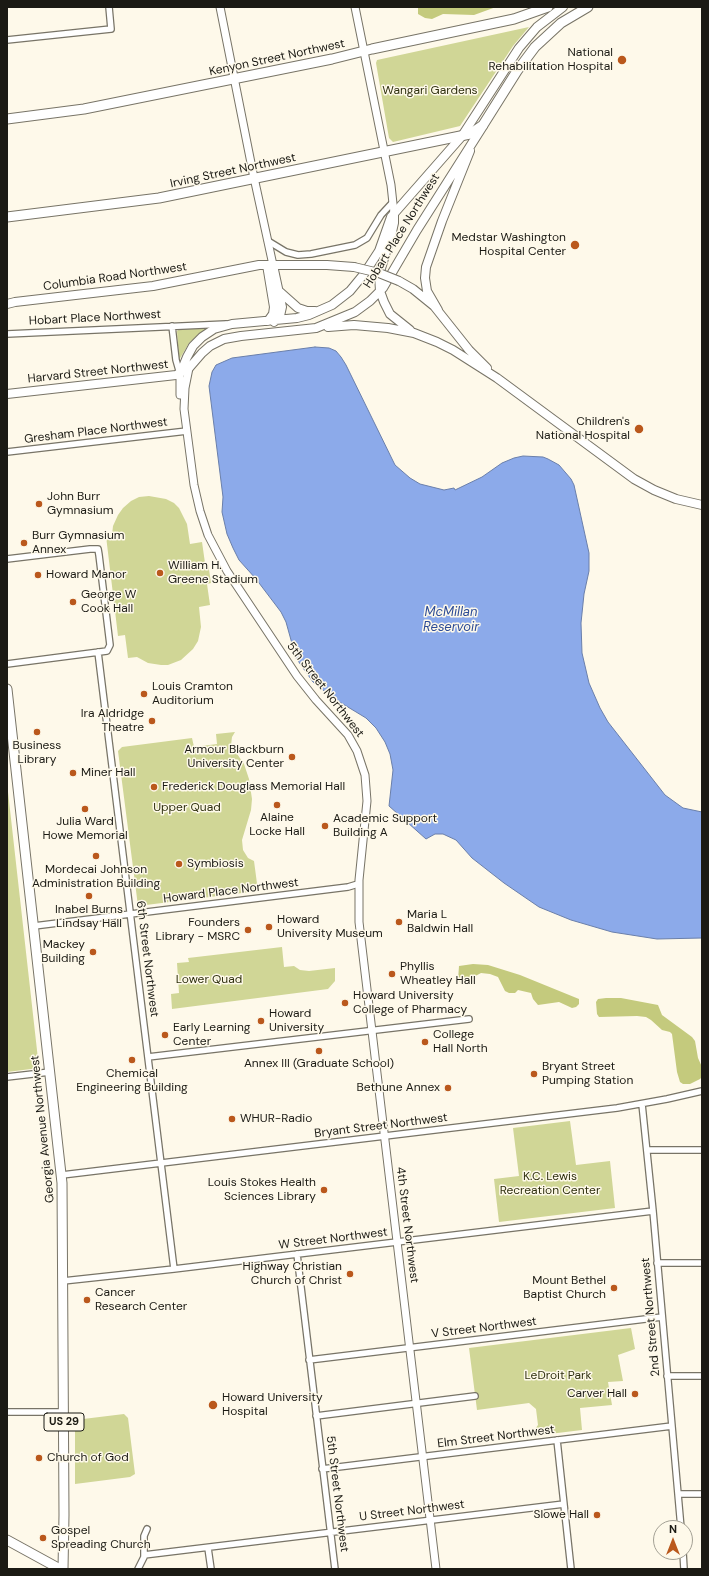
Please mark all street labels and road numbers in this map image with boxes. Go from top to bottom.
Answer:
street label: Kenyon Street Northwest [208,37,346,79]
street label: Irving Street Northwest [169,151,297,191]
street label: Hobart Place Northwest [361,171,443,291]
street label: Columbia Road Northwest [42,260,188,294]
street label: Hobart Place Northwest [29,307,161,329]
street label: Harvard Street Northwest [27,357,169,387]
street label: Gresham Place Northwest [24,415,168,447]
street label: 5th Street Northwest [283,639,367,741]
street label: Howard Place Northwest [163,876,299,906]
street label: 6th Street Northwest [133,900,161,1018]
street label: Georgia Avenue Northwest [28,1055,58,1203]
street label: Bryant Street Northwest [314,1111,448,1141]
street label: 4th Street Northwest [393,1166,421,1284]
street label: W Street Northwest [278,1225,388,1253]
street label: 2nd Street Northwest [639,1257,663,1377]
street label: V Street Northwest [430,1314,538,1342]
road number: US 29 [44,1413,84,1431]
street label: Elm Street Northwest [436,1423,556,1451]
street label: 5th Street Northwest [323,1435,351,1553]
street label: U Street Northwest [359,1497,465,1525]

